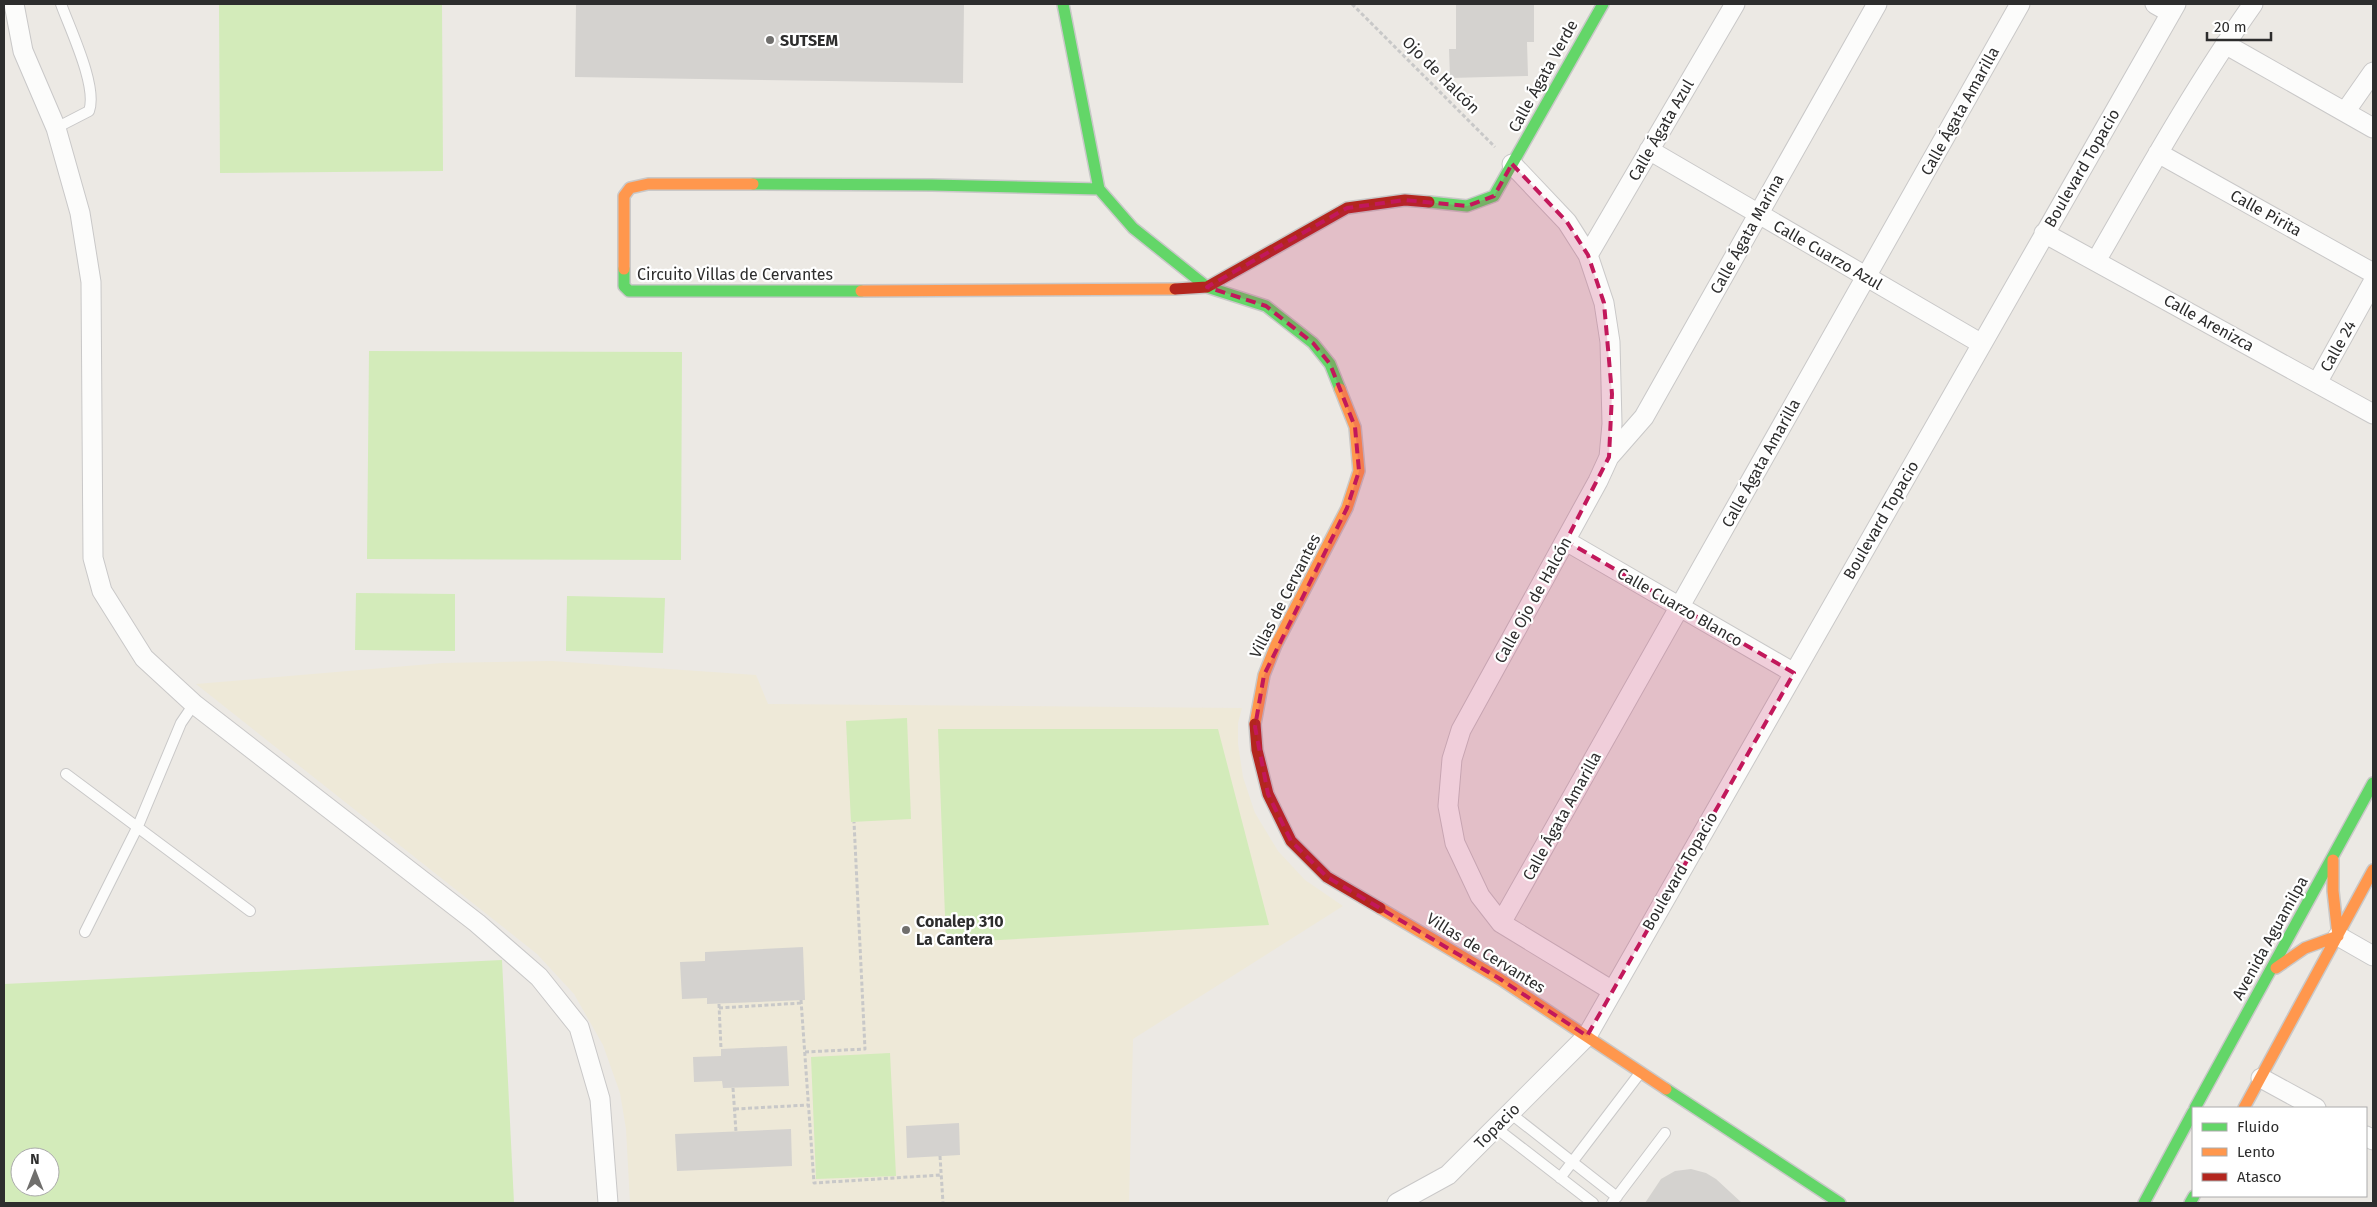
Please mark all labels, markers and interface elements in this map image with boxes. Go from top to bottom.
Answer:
scale bar [2207,10,2271,42]
street label: Calle Ágata Verde [1503,16,1582,135]
text: 20 m [2214,18,2247,36]
place label: SUTSEM [780,31,838,50]
street label: Ojo de Halcón [1398,32,1484,118]
marker: SUTSEM [764,34,776,46]
street label: Calle Ágata Amarilla [1916,43,2003,179]
street label: Calle Ágata Azul [1623,75,1698,184]
street label: Boulevard Topacio [2040,105,2124,231]
street label: Calle Ágata Marina [1705,170,1788,297]
street label: Calle Pirita [2227,186,2305,240]
street label: Calle Cuarzo Azul [1770,216,1886,294]
street label: Circuito Villas de Cervantes [637,265,833,284]
street label: Calle Arenizca [2161,290,2257,356]
street label: Calle 24 [2316,317,2360,375]
street label: Calle Ágata Amarilla [1717,395,1804,531]
street label: Boulevard Topacio [1839,457,1923,583]
street label: Villas de Cervantes [1246,531,1324,661]
street label: Calle Ojo de Halcón [1490,534,1576,666]
street label: Calle Cuarzo Blanco [1614,563,1746,651]
street label: Calle Ágata Amarilla [1518,748,1605,884]
street label: Boulevard Topacio [1638,808,1722,934]
street label: Avenida Aguamilpa [2228,873,2312,1003]
street label: Villas de Cervantes [1423,909,1549,997]
place label: Conalep 310 La Cantera [916,912,1004,949]
marker: Conalep 310 La Cantera [900,924,912,936]
street label: Topacio [1470,1099,1524,1153]
legend [2192,1107,2367,1197]
text: Fluido [2237,1118,2279,1136]
text: Lento [2237,1143,2275,1161]
north arrow [10,1147,60,1197]
text: N [30,1151,40,1168]
text: Atasco [2237,1168,2282,1186]

